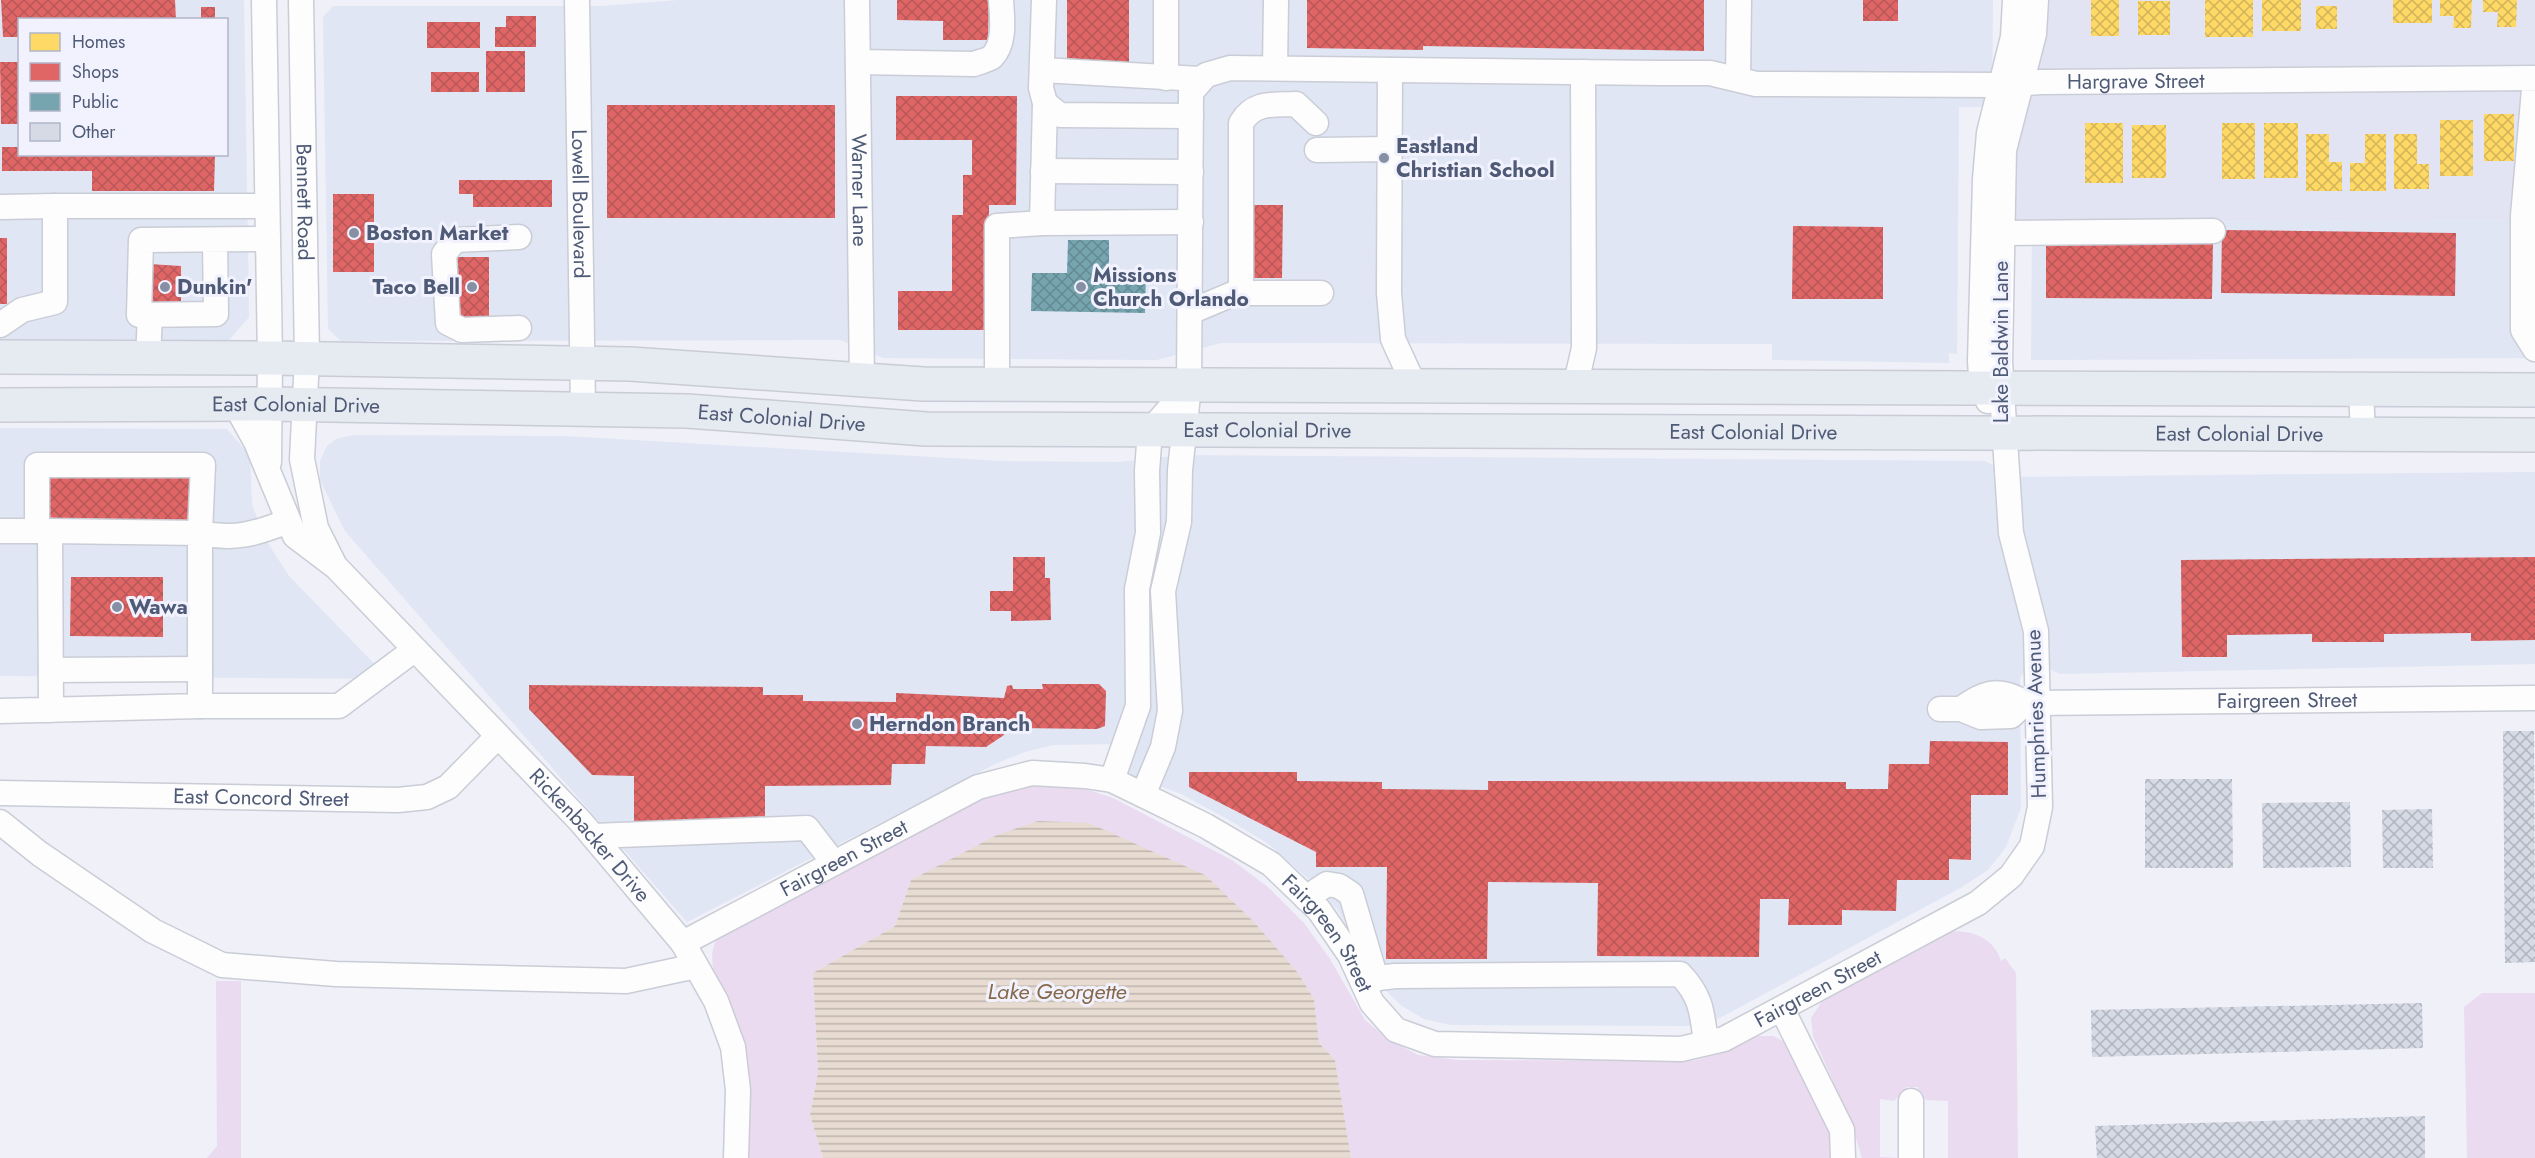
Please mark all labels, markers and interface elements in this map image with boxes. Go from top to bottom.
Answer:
legend [18,18,228,156]
text: Homes [72,29,125,55]
text: Shops [72,59,119,85]
street label: Hargrave Street [2067,66,2205,97]
text: Public [72,89,119,115]
text: Other [72,119,116,145]
street label: Lowell Boulevard [564,129,596,279]
place label: Eastland Christian School [1396,131,1555,185]
street label: Warner Lane [844,133,875,247]
street label: Bennett Road [288,143,320,261]
marker: Eastland Christian School [1377,151,1391,165]
place label: Boston Market [366,218,509,248]
marker: Boston Market [347,226,361,240]
place label: Missions Church Orlando [1093,260,1249,314]
street label: Lake Baldwin Lane [1986,260,2016,423]
place label: Dunkin' [177,272,252,302]
place label: Taco Bell [373,272,460,302]
marker: Dunkin' [158,280,172,294]
marker: Taco Bell [465,280,479,294]
marker: Missions Church Orlando [1074,280,1088,294]
street label: East Colonial Drive [212,389,380,421]
street label: East Colonial Drive [697,397,867,439]
street label: East Colonial Drive [1183,415,1352,446]
street label: East Colonial Drive [1669,417,1838,447]
street label: East Colonial Drive [2155,419,2324,449]
place label: Wawa [129,592,188,622]
marker: Wawa [110,600,124,614]
street label: Humphries Avenue [2018,629,2054,799]
street label: Fairgreen Street [2217,685,2357,716]
place label: Herndon Branch [869,709,1030,739]
marker: Herndon Branch [850,717,864,731]
street label: Rickenbacker Drive [522,762,658,909]
street label: East Concord Street [173,781,349,814]
street label: Fairgreen Street [775,812,913,904]
street label: Fairgreen Street [1275,867,1380,997]
street label: Fairgreen Street [1749,942,1887,1035]
water label: Lake Georgette [987,975,1127,1007]

